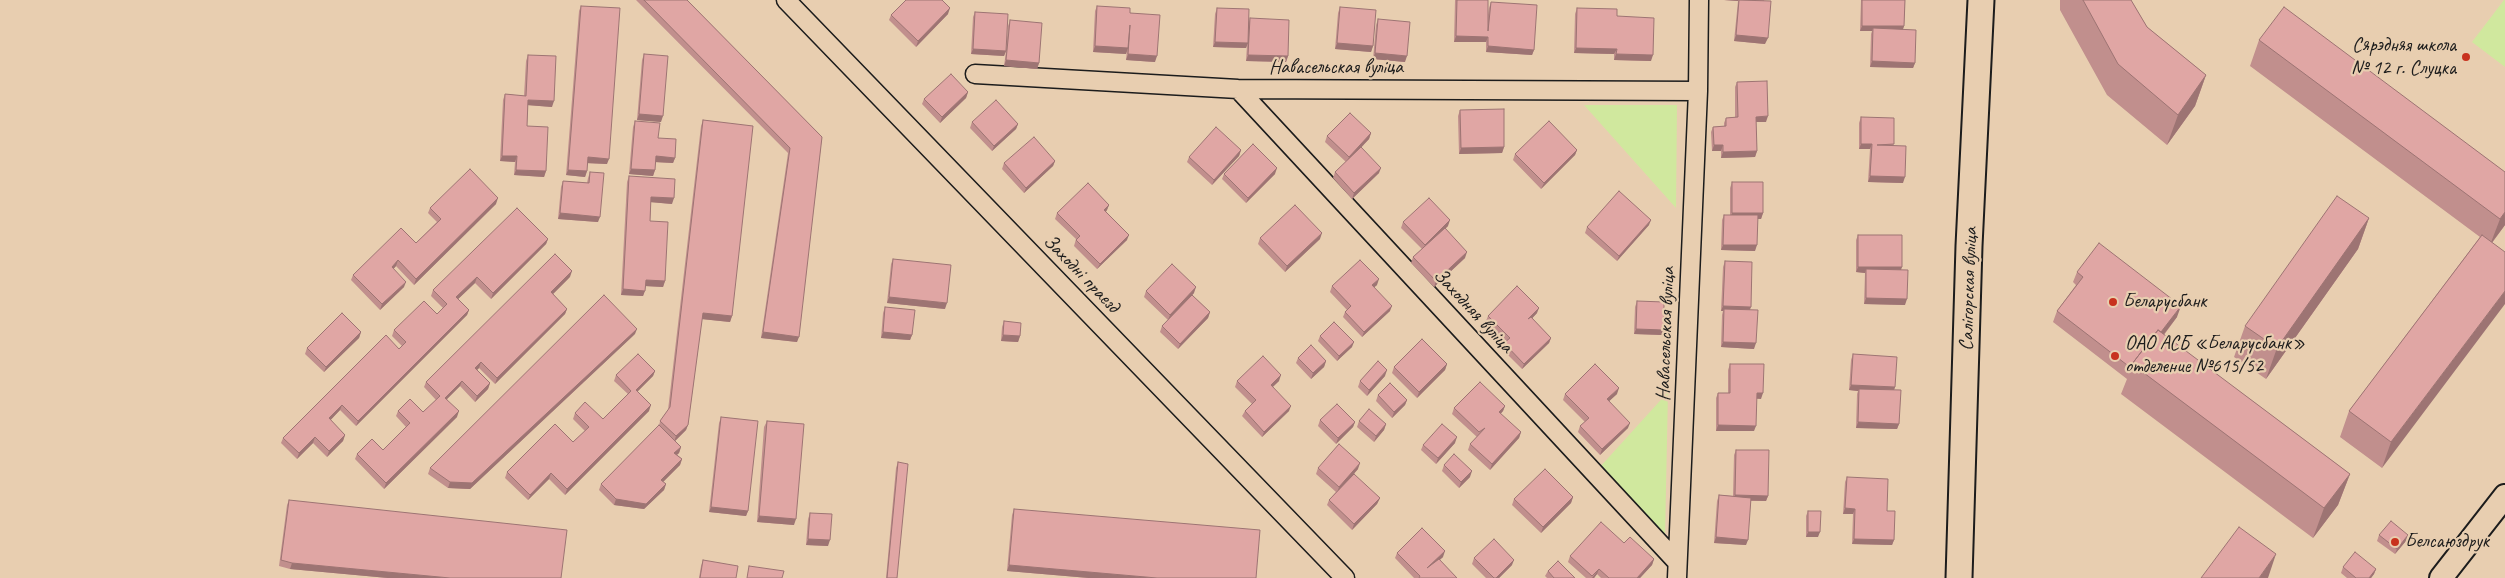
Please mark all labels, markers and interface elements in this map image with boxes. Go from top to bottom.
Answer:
place label: Сярэдняя школа № 12 г. Слуцка [2351,34,2456,81]
marker: Сярэдняя школа № 12 г. Слуцка [2460,51,2472,63]
street label: Навасельская вуліца [1269,56,1403,80]
street label: Салігорская вуліца [1955,227,1983,351]
street label: Заходні праезд [1038,230,1124,318]
street label: Заходняя вуліца [1428,264,1518,358]
street label: Навасельская вуліца [1652,267,1680,401]
place label: Беларусбанк [2123,290,2207,314]
marker: Беларусбанк [2107,296,2119,308]
place label: ОАО АСБ «Беларусбанк» отделение №615/52 [2125,332,2305,379]
marker: ОАО АСБ «Беларусбанк» отделение №615/52 [2109,350,2121,362]
place label: Белсаюздрук [2405,530,2489,554]
marker: Белсаюздрук [2389,536,2401,548]

